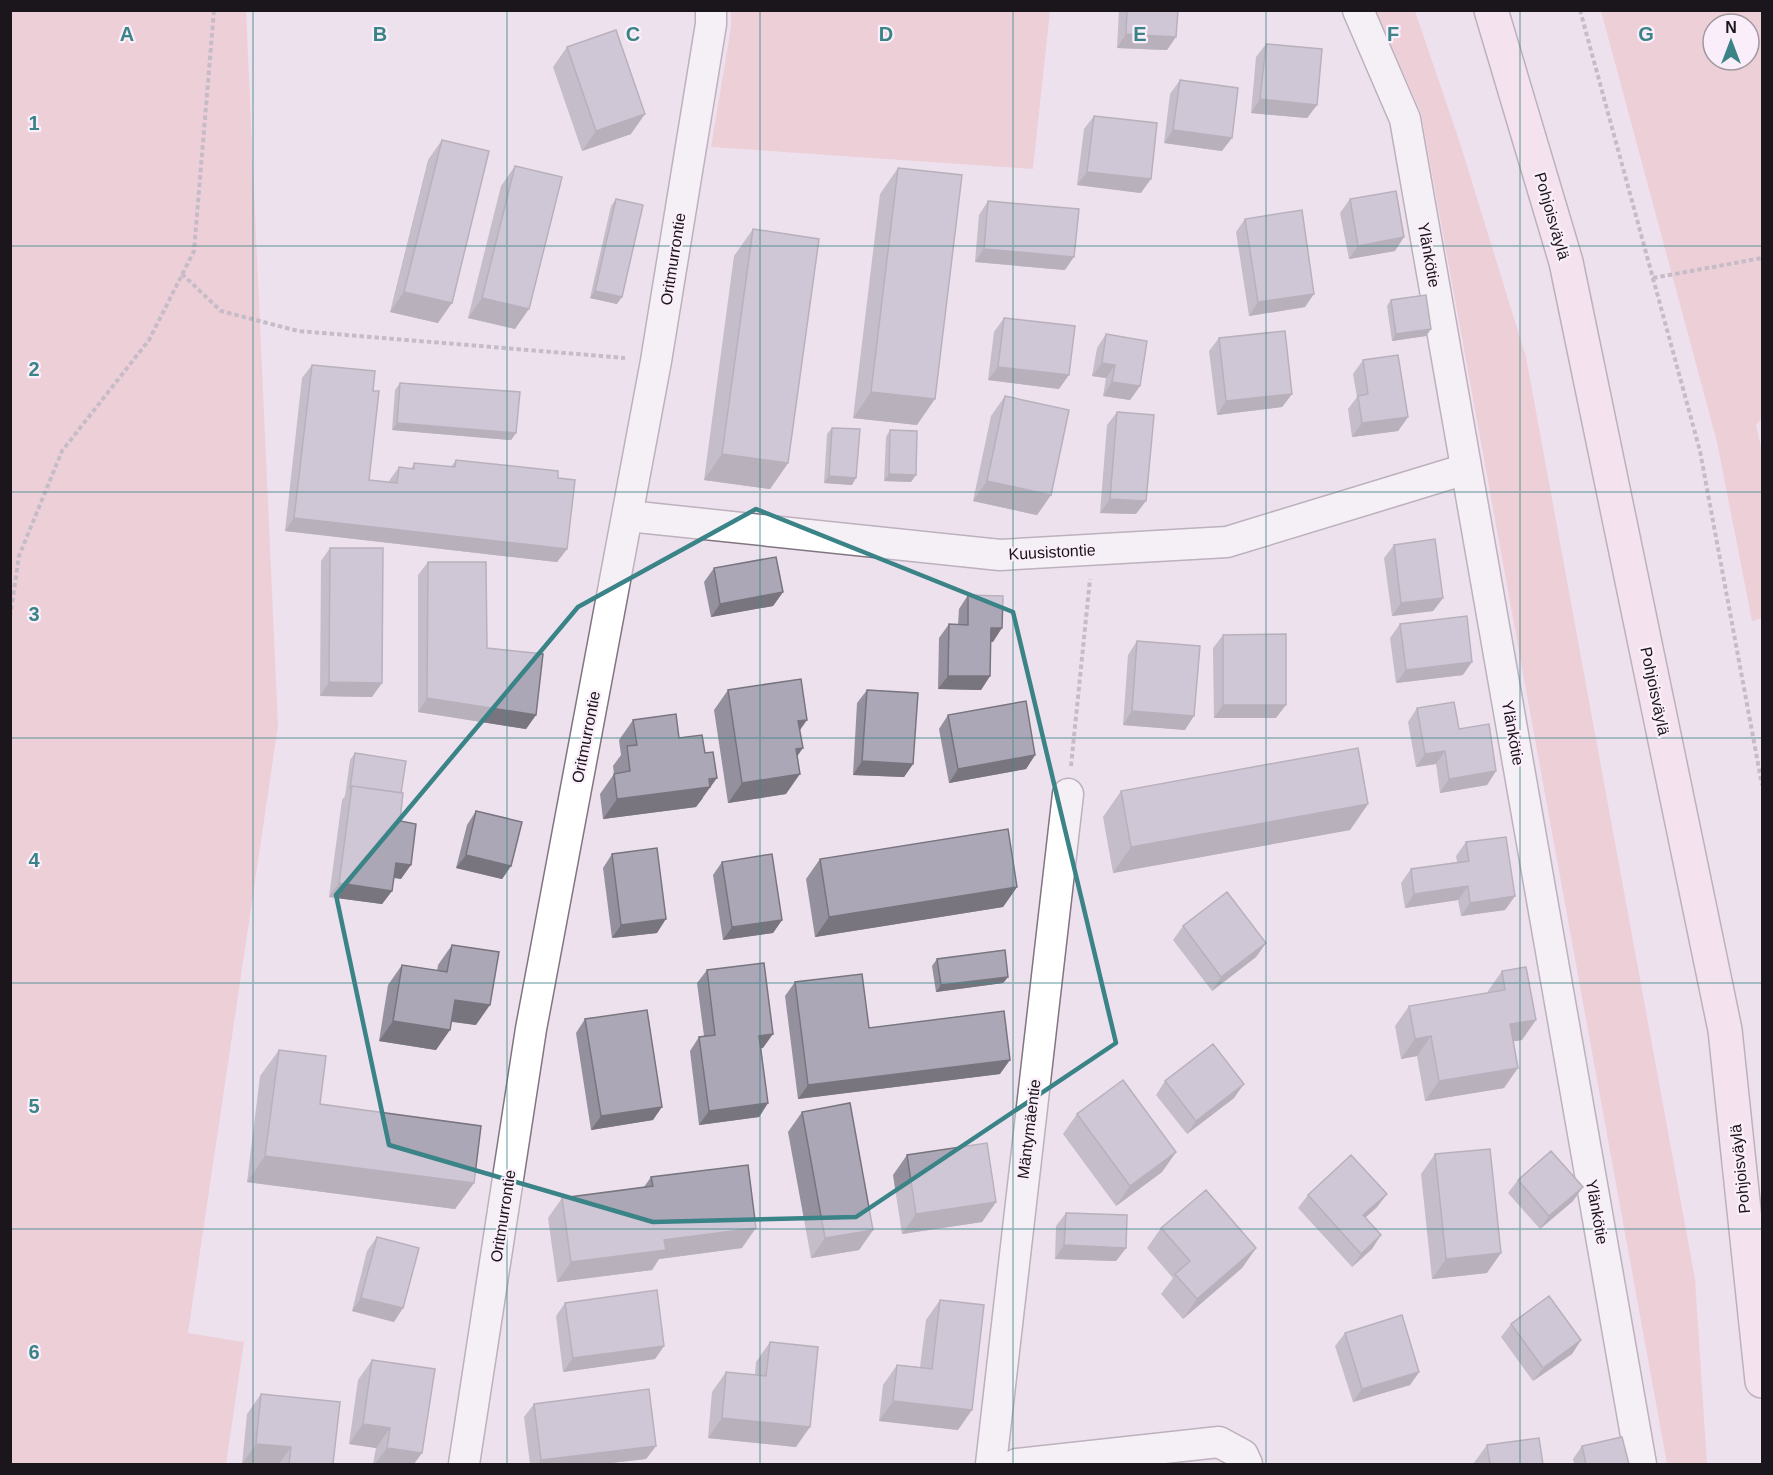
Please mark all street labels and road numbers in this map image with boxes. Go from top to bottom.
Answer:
street label: Pohjoisväylä [1531,170,1573,262]
street label: Oritmurrontie [657,211,689,306]
street label: Ylänkötie [1415,221,1443,289]
street label: Kuusistontie [1008,541,1096,563]
street label: Pohjoisväylä [1637,645,1673,737]
street label: Oritmurrontie [569,689,603,784]
street label: Ylänkötie [1499,699,1527,767]
street label: Mäntymäentie [1014,1078,1044,1180]
street label: Pohjoisväylä [1727,1123,1753,1215]
street label: Oritmurrontie [487,1168,519,1263]
street label: Ylänkötie [1583,1178,1611,1246]

